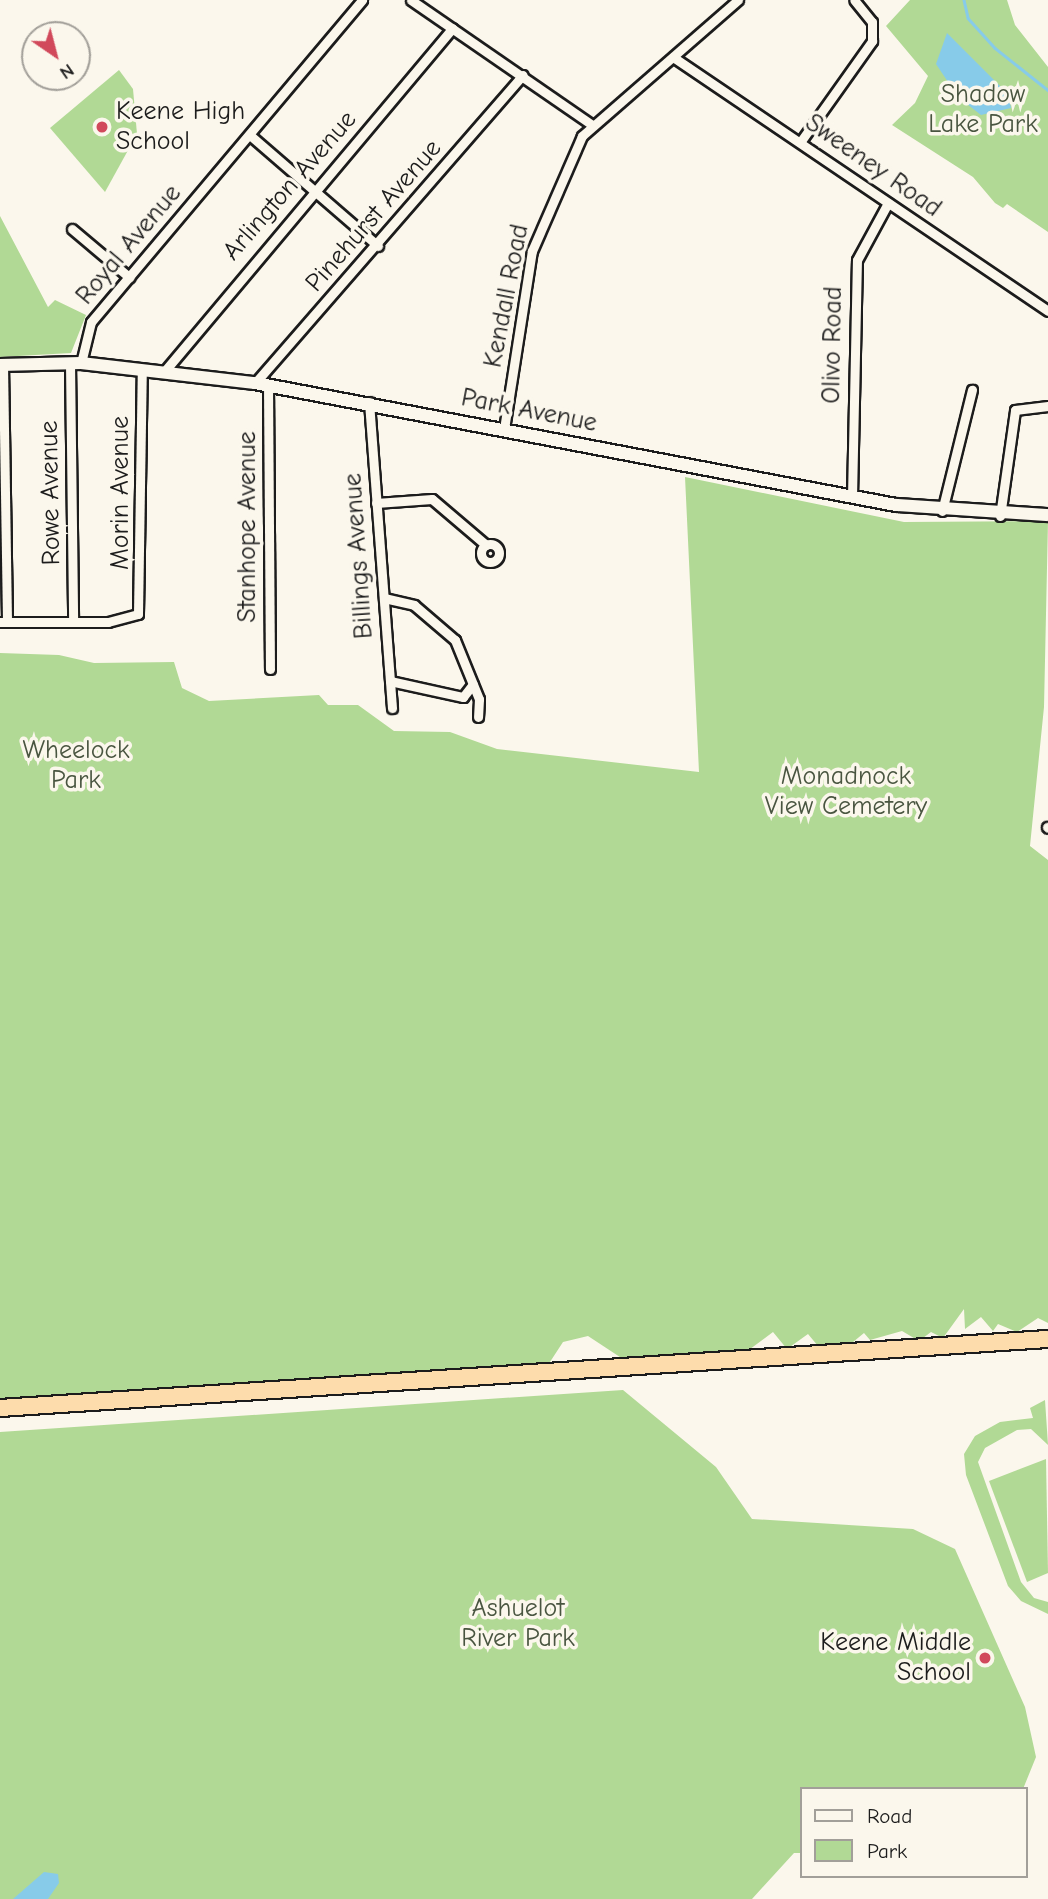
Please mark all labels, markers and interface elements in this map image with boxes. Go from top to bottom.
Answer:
north arrow [21,21,91,91]
text: N [56,59,78,84]
park label: Shadow Lake Park [928,79,1038,140]
place label: Keene High School [116,96,245,158]
street label: Arlington Avenue [217,105,363,267]
street label: Sweeney Road [799,108,947,224]
marker: Keene High School [94,119,110,135]
street label: Pinehurst Avenue [299,133,449,299]
street label: Royal Avenue [70,179,188,311]
street label: Kendall Road [478,222,536,370]
street label: Olivo Road [816,286,850,404]
street label: Park Avenue [458,383,600,439]
street label: Morin Avenue [105,416,137,570]
street label: Rowe Avenue [34,420,68,566]
street label: Stanhope Avenue [232,431,264,623]
street label: Billings Avenue [338,472,380,640]
park label: Wheelock Park [22,735,130,796]
park label: Monadnock View Cemetery [765,761,927,822]
park label: Ashuelot River Park [461,1593,575,1654]
place label: Keene Middle School [820,1627,971,1688]
marker: Keene Middle School [977,1650,993,1666]
legend [800,1787,1027,1878]
text: Road [867,1804,912,1828]
text: Park [867,1839,907,1863]

